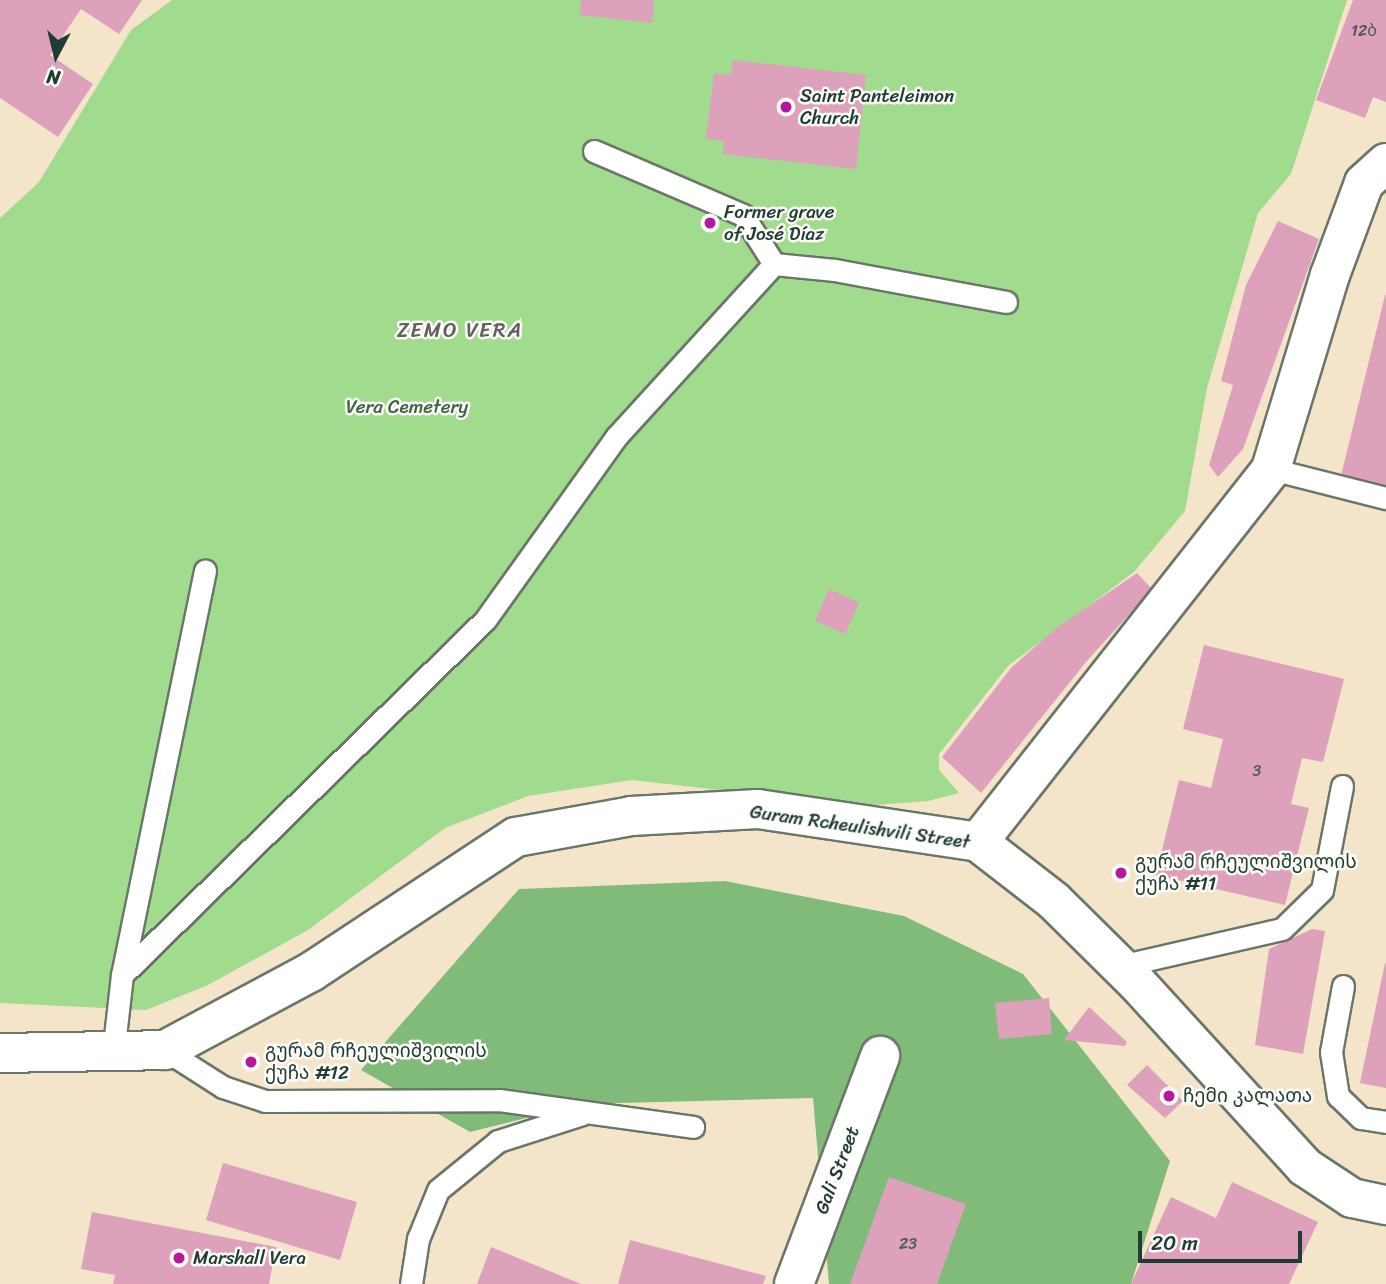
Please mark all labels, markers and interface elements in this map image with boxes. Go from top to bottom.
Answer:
north arrow [21,21,91,91]
house number: 12ბ [1351,21,1377,41]
text: N [45,60,62,95]
place label: Saint Panteleimon Church [800,85,954,129]
marker: Saint Panteleimon Church [778,99,794,115]
place label: Former grave of José Díaz [724,201,834,245]
marker: Former grave of José Díaz [702,215,718,231]
district label: ZEMO VERA [398,317,522,343]
park label: Vera Cemetery [346,396,468,418]
house number: 3 [1253,761,1261,781]
street label: Guram Rcheulishvili Street [747,800,973,854]
place label: გურამ რჩეულიშვილის ქუჩა #11 [1135,851,1357,895]
marker: გურამ რჩეულიშვილის ქუჩა #11 [1113,865,1129,881]
place label: გურამ რჩეულიშვილის ქუჩა #12 [265,1040,487,1084]
marker: გურამ რჩეულიშვილის ქუჩა #12 [243,1054,259,1070]
place label: ჩემი კალათა [1183,1085,1312,1107]
marker: ჩემი კალათა [1161,1088,1177,1104]
street label: Gali Street [810,1123,864,1217]
scale bar [1141,1218,1306,1262]
text: 20 m [1151,1224,1198,1262]
house number: 23 [899,1234,917,1254]
place label: Marshall Vera [193,1247,307,1269]
marker: Marshall Vera [171,1250,187,1266]

